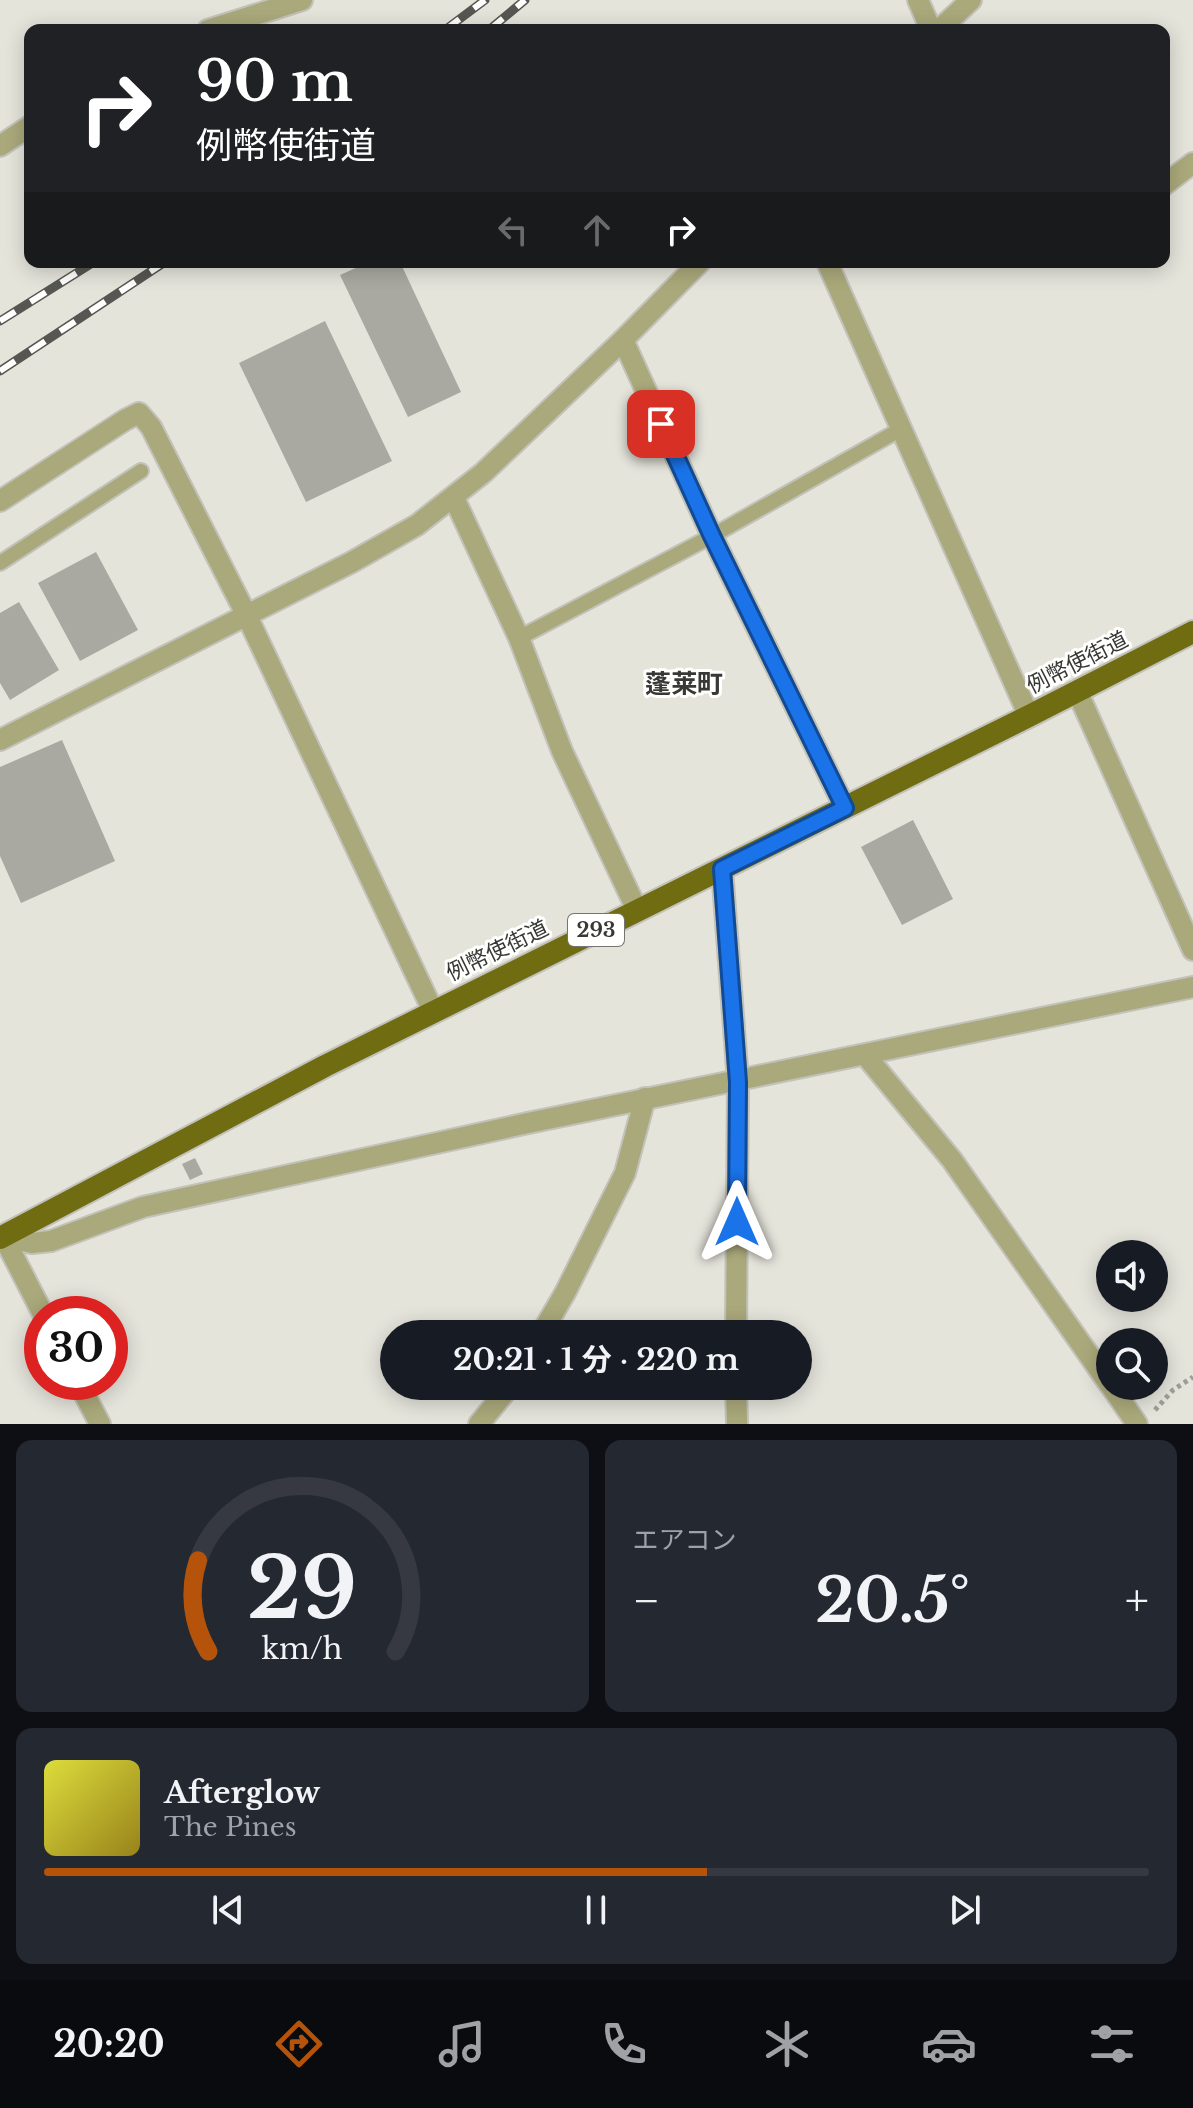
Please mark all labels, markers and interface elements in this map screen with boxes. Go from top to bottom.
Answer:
text: 90 m [196,47,353,116]
icon: right [64,56,168,160]
text: 例幣使街道 [196,123,376,168]
icon: left [491,208,535,252]
icon: ahead [575,208,619,252]
icon: right [659,208,703,252]
pin [627,390,695,458]
icon: arrive [639,402,683,446]
street label: 例幣使街道 [1022,625,1132,699]
district label: 蓬莱町 [645,668,723,700]
street label: 例幣使街道 [442,914,553,987]
road number: 293 [568,914,624,946]
position arrow [695,1180,779,1264]
map controls [1096,1240,1168,1400]
button: sound [1096,1240,1168,1312]
speed limit sign: 30 [24,1296,128,1400]
button: search [1096,1328,1168,1400]
text: 20:21 · 1 分 · 220 m [453,1341,739,1378]
text: エアコン [633,1524,737,1556]
text: 29 [247,1537,357,1640]
text: 20.5° [815,1564,970,1638]
text: − [633,1573,660,1628]
text: + [1125,1573,1149,1628]
text: km/h [262,1631,343,1667]
text: Afterglow [164,1774,320,1811]
text: The Pines [164,1811,296,1843]
icon: previous [206,1888,250,1932]
icon: pause [574,1888,618,1932]
icon: next [943,1888,987,1932]
icon: directions [271,2016,327,2072]
icon: music [434,2016,490,2072]
icon: phone [596,2016,652,2072]
icon: climate [759,2016,815,2072]
icon: car [921,2016,977,2072]
icon: filters [1084,2016,1140,2072]
text: 20:20 [53,2022,165,2067]

